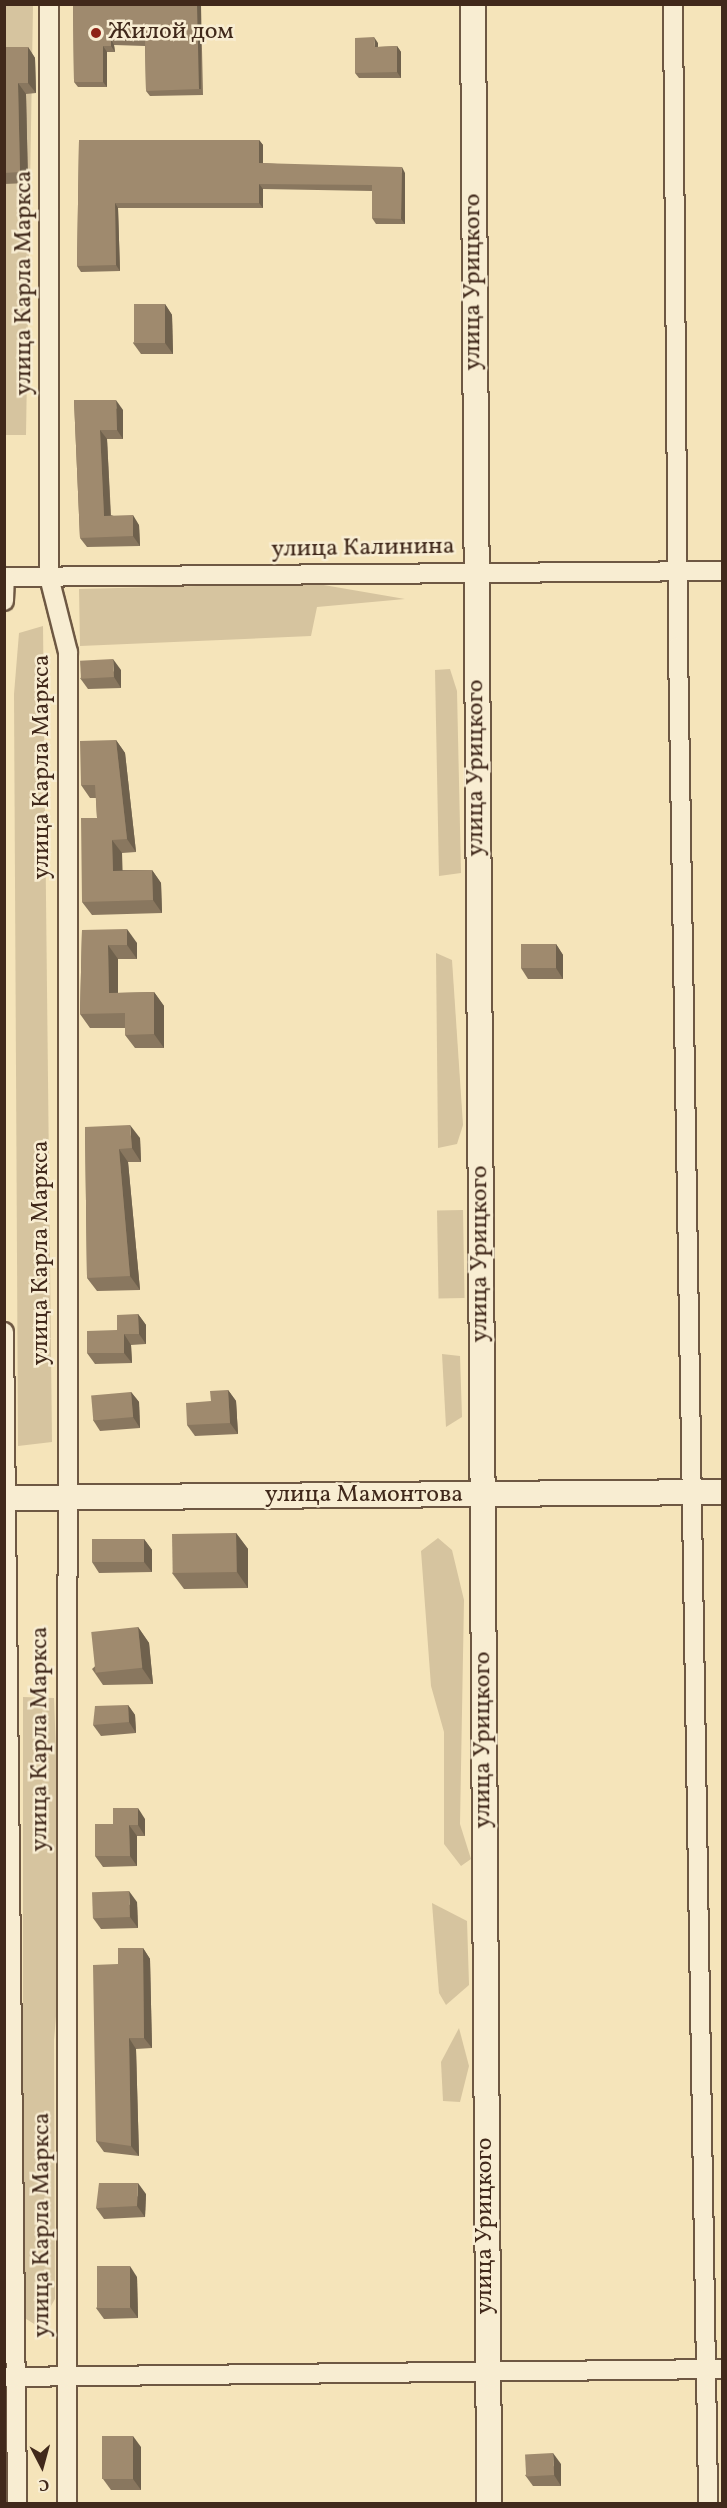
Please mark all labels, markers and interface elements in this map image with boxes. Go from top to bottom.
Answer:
place label: Жилой дом [108,19,234,47]
marker: Жилой дом [89,26,103,40]
street label: улица Карла Маркса [11,170,39,396]
street label: улица Урицкого [460,194,488,370]
street label: улица Калинина [271,533,455,565]
street label: улица Карла Маркса [29,654,57,880]
street label: улица Урицкого [463,680,491,856]
street label: улица Карла Маркса [28,1140,56,1366]
street label: улица Урицкого [467,1166,495,1342]
street label: улица Мамонтова [265,1482,463,1510]
street label: улица Карла Маркса [27,1626,55,1852]
street label: улица Урицкого [470,1652,498,1828]
street label: улица Карла Маркса [29,2112,57,2338]
street label: улица Урицкого [472,2138,500,2314]
north arrow [12,2436,72,2496]
text: С [38,2472,50,2495]

